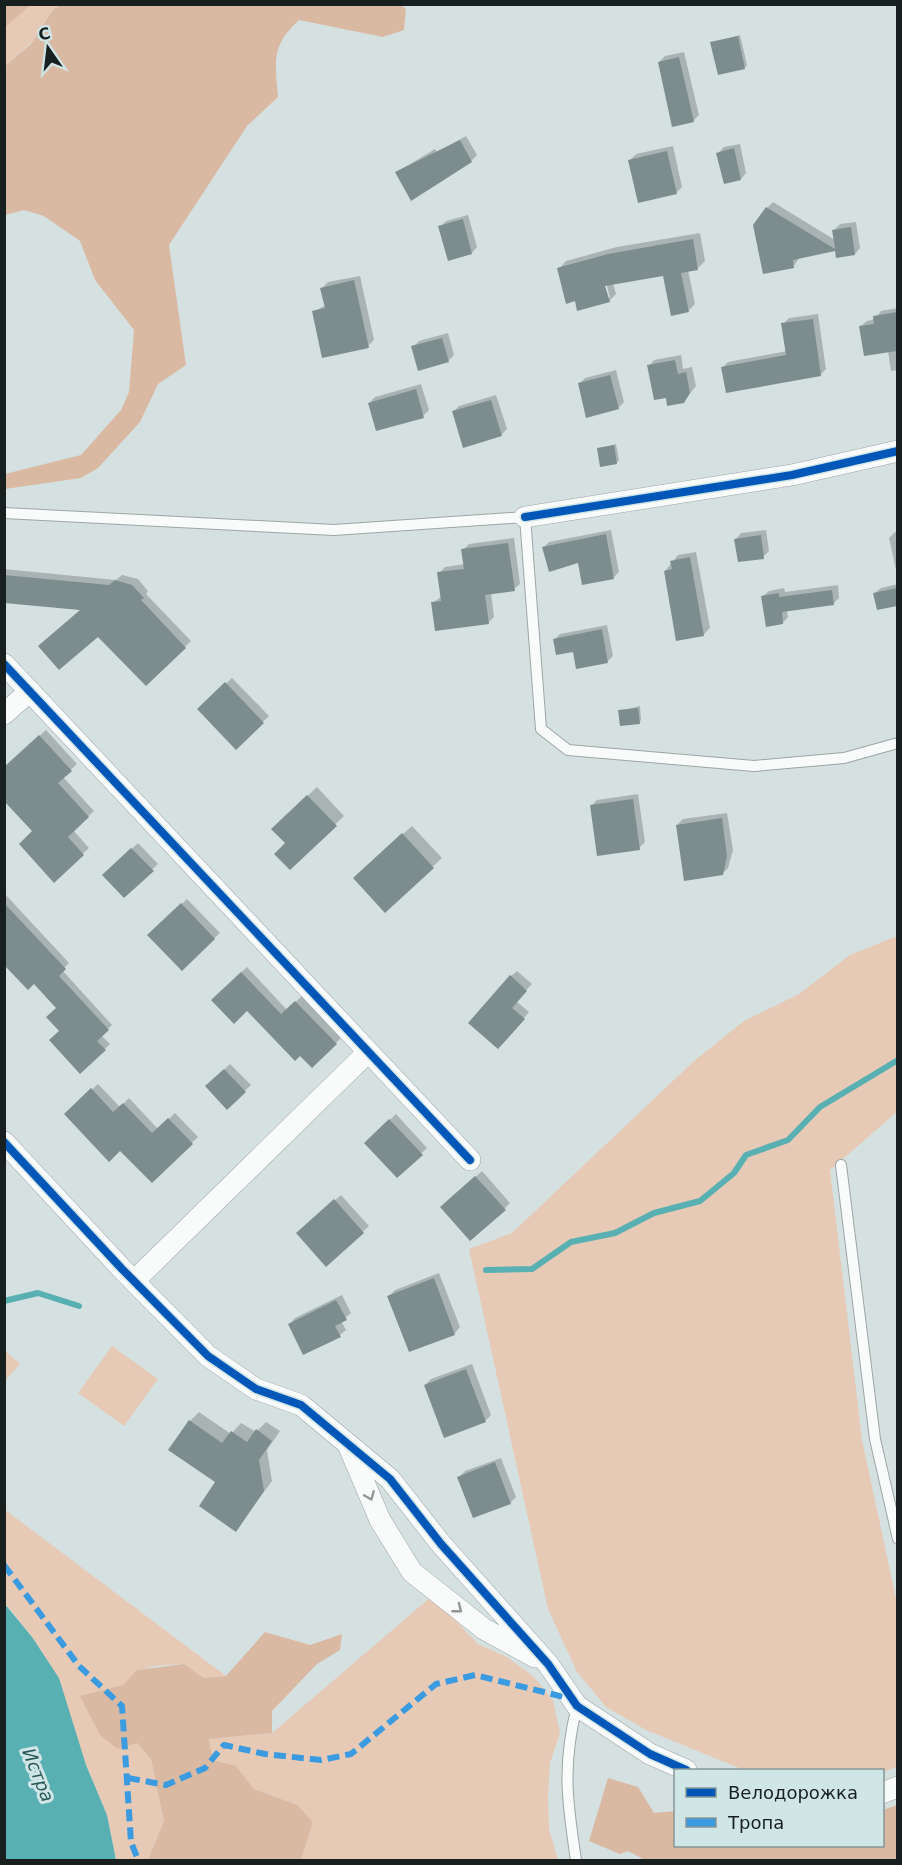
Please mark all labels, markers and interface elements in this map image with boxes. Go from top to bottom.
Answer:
north arrow [18,18,78,78]
text: С [36,23,52,45]
one-way arrow [363,1489,375,1500]
one-way arrow [452,1601,463,1612]
water label: Истра [18,1745,59,1805]
legend [674,1769,884,1847]
text: Велодорожка [728,1782,858,1803]
text: Тропа [727,1812,784,1833]

